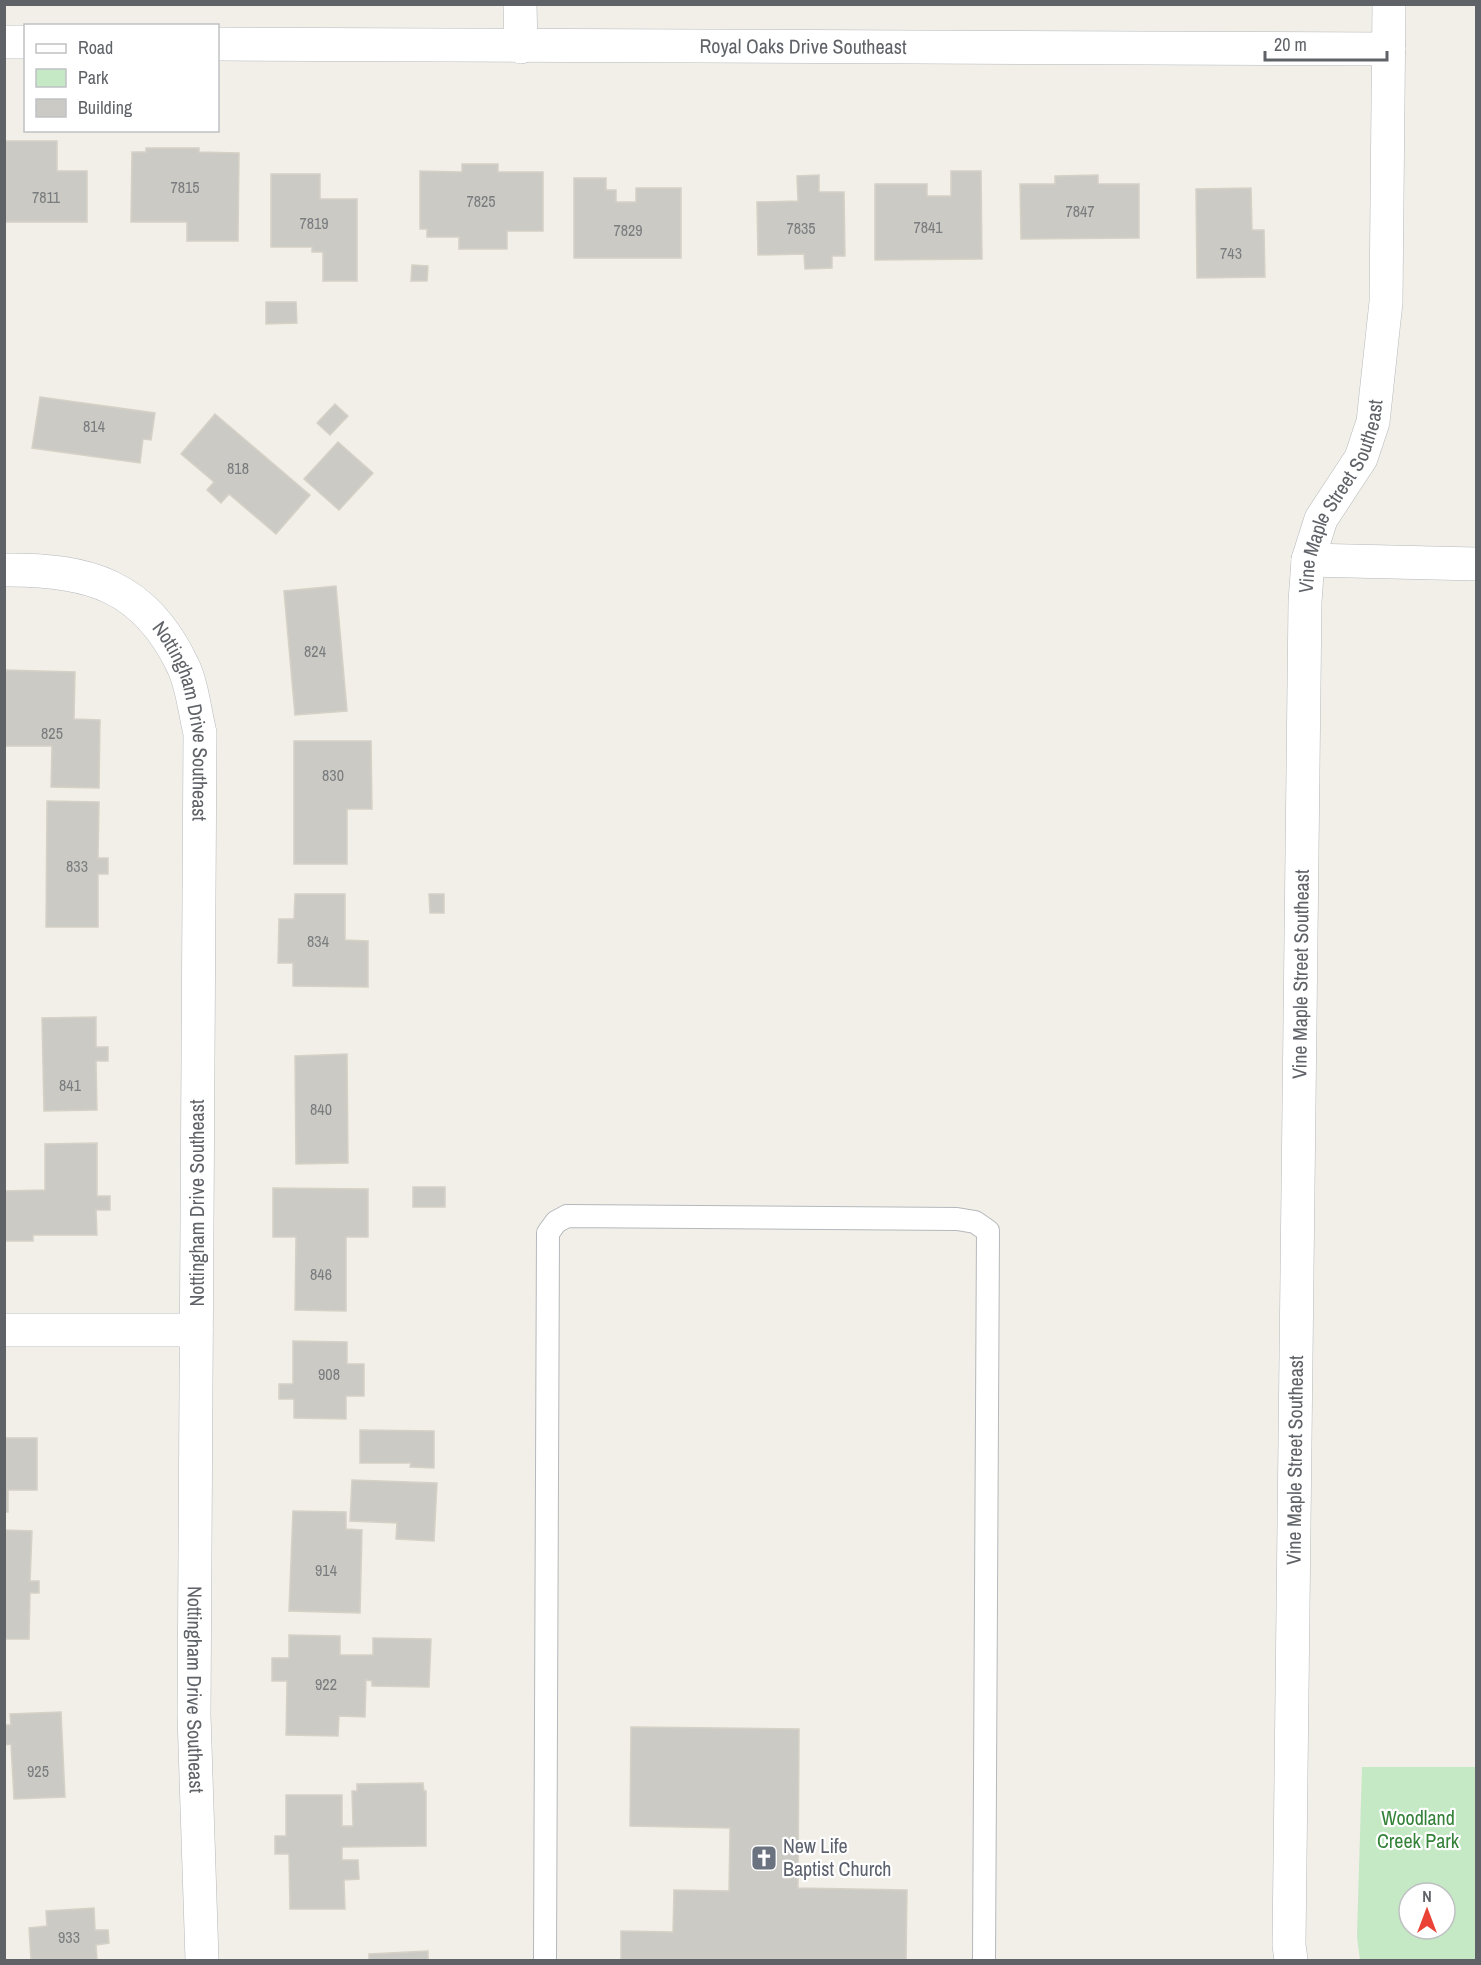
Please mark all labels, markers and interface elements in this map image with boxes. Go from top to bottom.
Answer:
legend [24,24,219,132]
scale bar [1265,24,1386,62]
street label: Royal Oaks Drive Southeast [699,32,907,60]
text: 20 m [1274,32,1307,57]
text: Road [78,35,113,60]
text: Park [78,65,109,90]
text: Building [78,95,133,120]
house number: 7815 [170,176,200,198]
house number: 7811 [32,186,61,208]
house number: 7825 [466,190,496,212]
house number: 7847 [1065,200,1095,222]
house number: 7819 [299,212,329,234]
house number: 7841 [913,216,943,238]
house number: 7835 [786,217,816,239]
house number: 7829 [613,219,643,241]
house number: 743 [1220,242,1242,264]
street label: Vine Maple Street Southeast [1292,398,1388,594]
house number: 814 [83,415,105,437]
house number: 818 [227,457,249,479]
street label: Nottingham Drive Southeast [147,615,214,822]
house number: 824 [304,640,326,662]
house number: 825 [41,722,63,744]
house number: 830 [322,764,344,786]
house number: 833 [66,855,88,877]
street label: Vine Maple Street Southeast [1285,869,1315,1079]
house number: 834 [307,930,329,952]
house number: 841 [59,1074,82,1096]
house number: 840 [310,1098,332,1120]
street label: Nottingham Drive Southeast [183,1099,210,1306]
house number: 846 [310,1263,332,1285]
street label: Vine Maple Street Southeast [1280,1355,1309,1565]
house number: 908 [318,1363,340,1385]
house number: 914 [315,1559,337,1581]
street label: Nottingham Drive Southeast [181,1586,211,1794]
house number: 922 [315,1673,337,1695]
house number: 925 [27,1760,49,1782]
park label: Woodland Creek Park [1377,1804,1460,1854]
place label: New Life Baptist Church [783,1832,891,1882]
church icon: New Life Baptist Church [749,1843,779,1873]
north arrow [1397,1881,1457,1941]
text: N [1422,1885,1432,1907]
house number: 933 [58,1926,80,1948]

